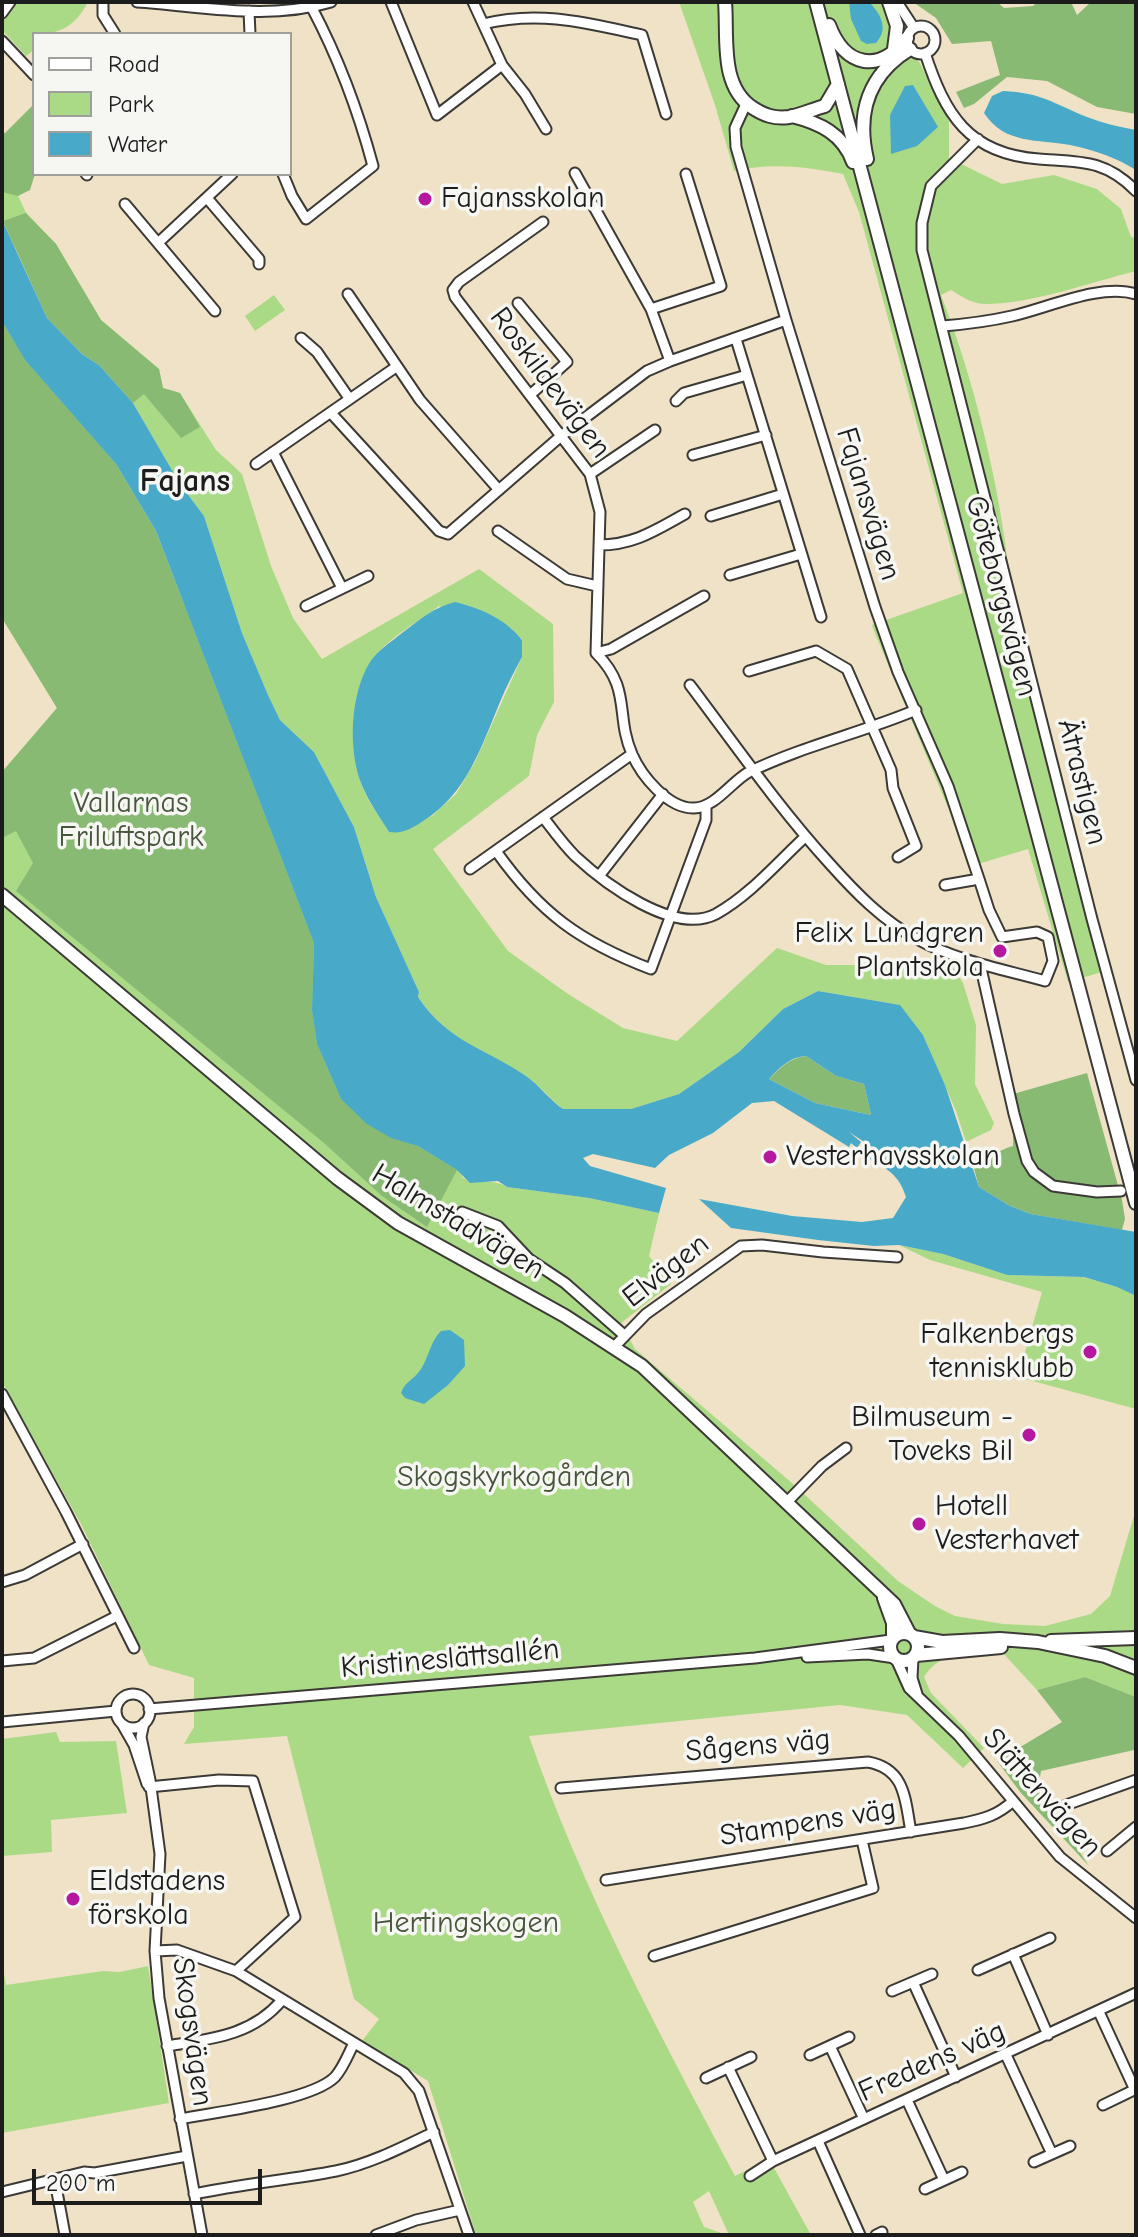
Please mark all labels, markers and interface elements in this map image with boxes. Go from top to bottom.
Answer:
legend [32,32,292,176]
text: Road [108,50,160,78]
text: Park [108,90,154,118]
text: Water [108,130,167,158]
place label: Fajansskolan [441,181,605,217]
marker: Fajansskolan [416,190,434,208]
street label: Roskildevägen [482,301,618,465]
street label: Fajansvägen [828,423,908,585]
district label: Fajans [140,463,230,501]
street label: Göteborgsvägen [957,492,1045,700]
street label: Ätrastigen [1049,715,1115,849]
park label: Vallarnas Friluftspark [58,786,204,856]
place label: Felix Lundgren Plantskola [794,916,984,986]
marker: Felix Lundgren Plantskola [991,942,1009,960]
place label: Vesterhavsskolan [786,1139,1000,1175]
marker: Vesterhavsskolan [761,1148,779,1166]
street label: Halmstadvägen [365,1156,551,1288]
street label: Elvägen [616,1226,716,1316]
place label: Falkenbergs tennisklubb [920,1317,1074,1388]
marker: Falkenbergs tennisklubb [1081,1343,1099,1361]
place label: Bilmuseum - Toveks Bil [851,1400,1013,1470]
marker: Bilmuseum - Toveks Bil [1020,1426,1038,1444]
park label: Skogskyrkogården [397,1460,631,1496]
place label: Hotell Vesterhavet [935,1489,1079,1560]
marker: Hotell Vesterhavet [910,1515,928,1533]
street label: Kristineslättsallén [339,1632,561,1686]
street label: Slättenvägen [975,1721,1109,1865]
street label: Sågens väg [684,1722,832,1770]
street label: Stampens väg [717,1791,899,1855]
place label: Eldstadens förskola [89,1864,225,1934]
marker: Eldstadens förskola [64,1890,82,1908]
park label: Hertingskogen [373,1906,559,1942]
street label: Skogsvägen [164,1955,220,2109]
street label: Fredens väg [853,2014,1011,2110]
scale bar [36,2153,266,2203]
text: 200 m [46,2169,116,2197]

